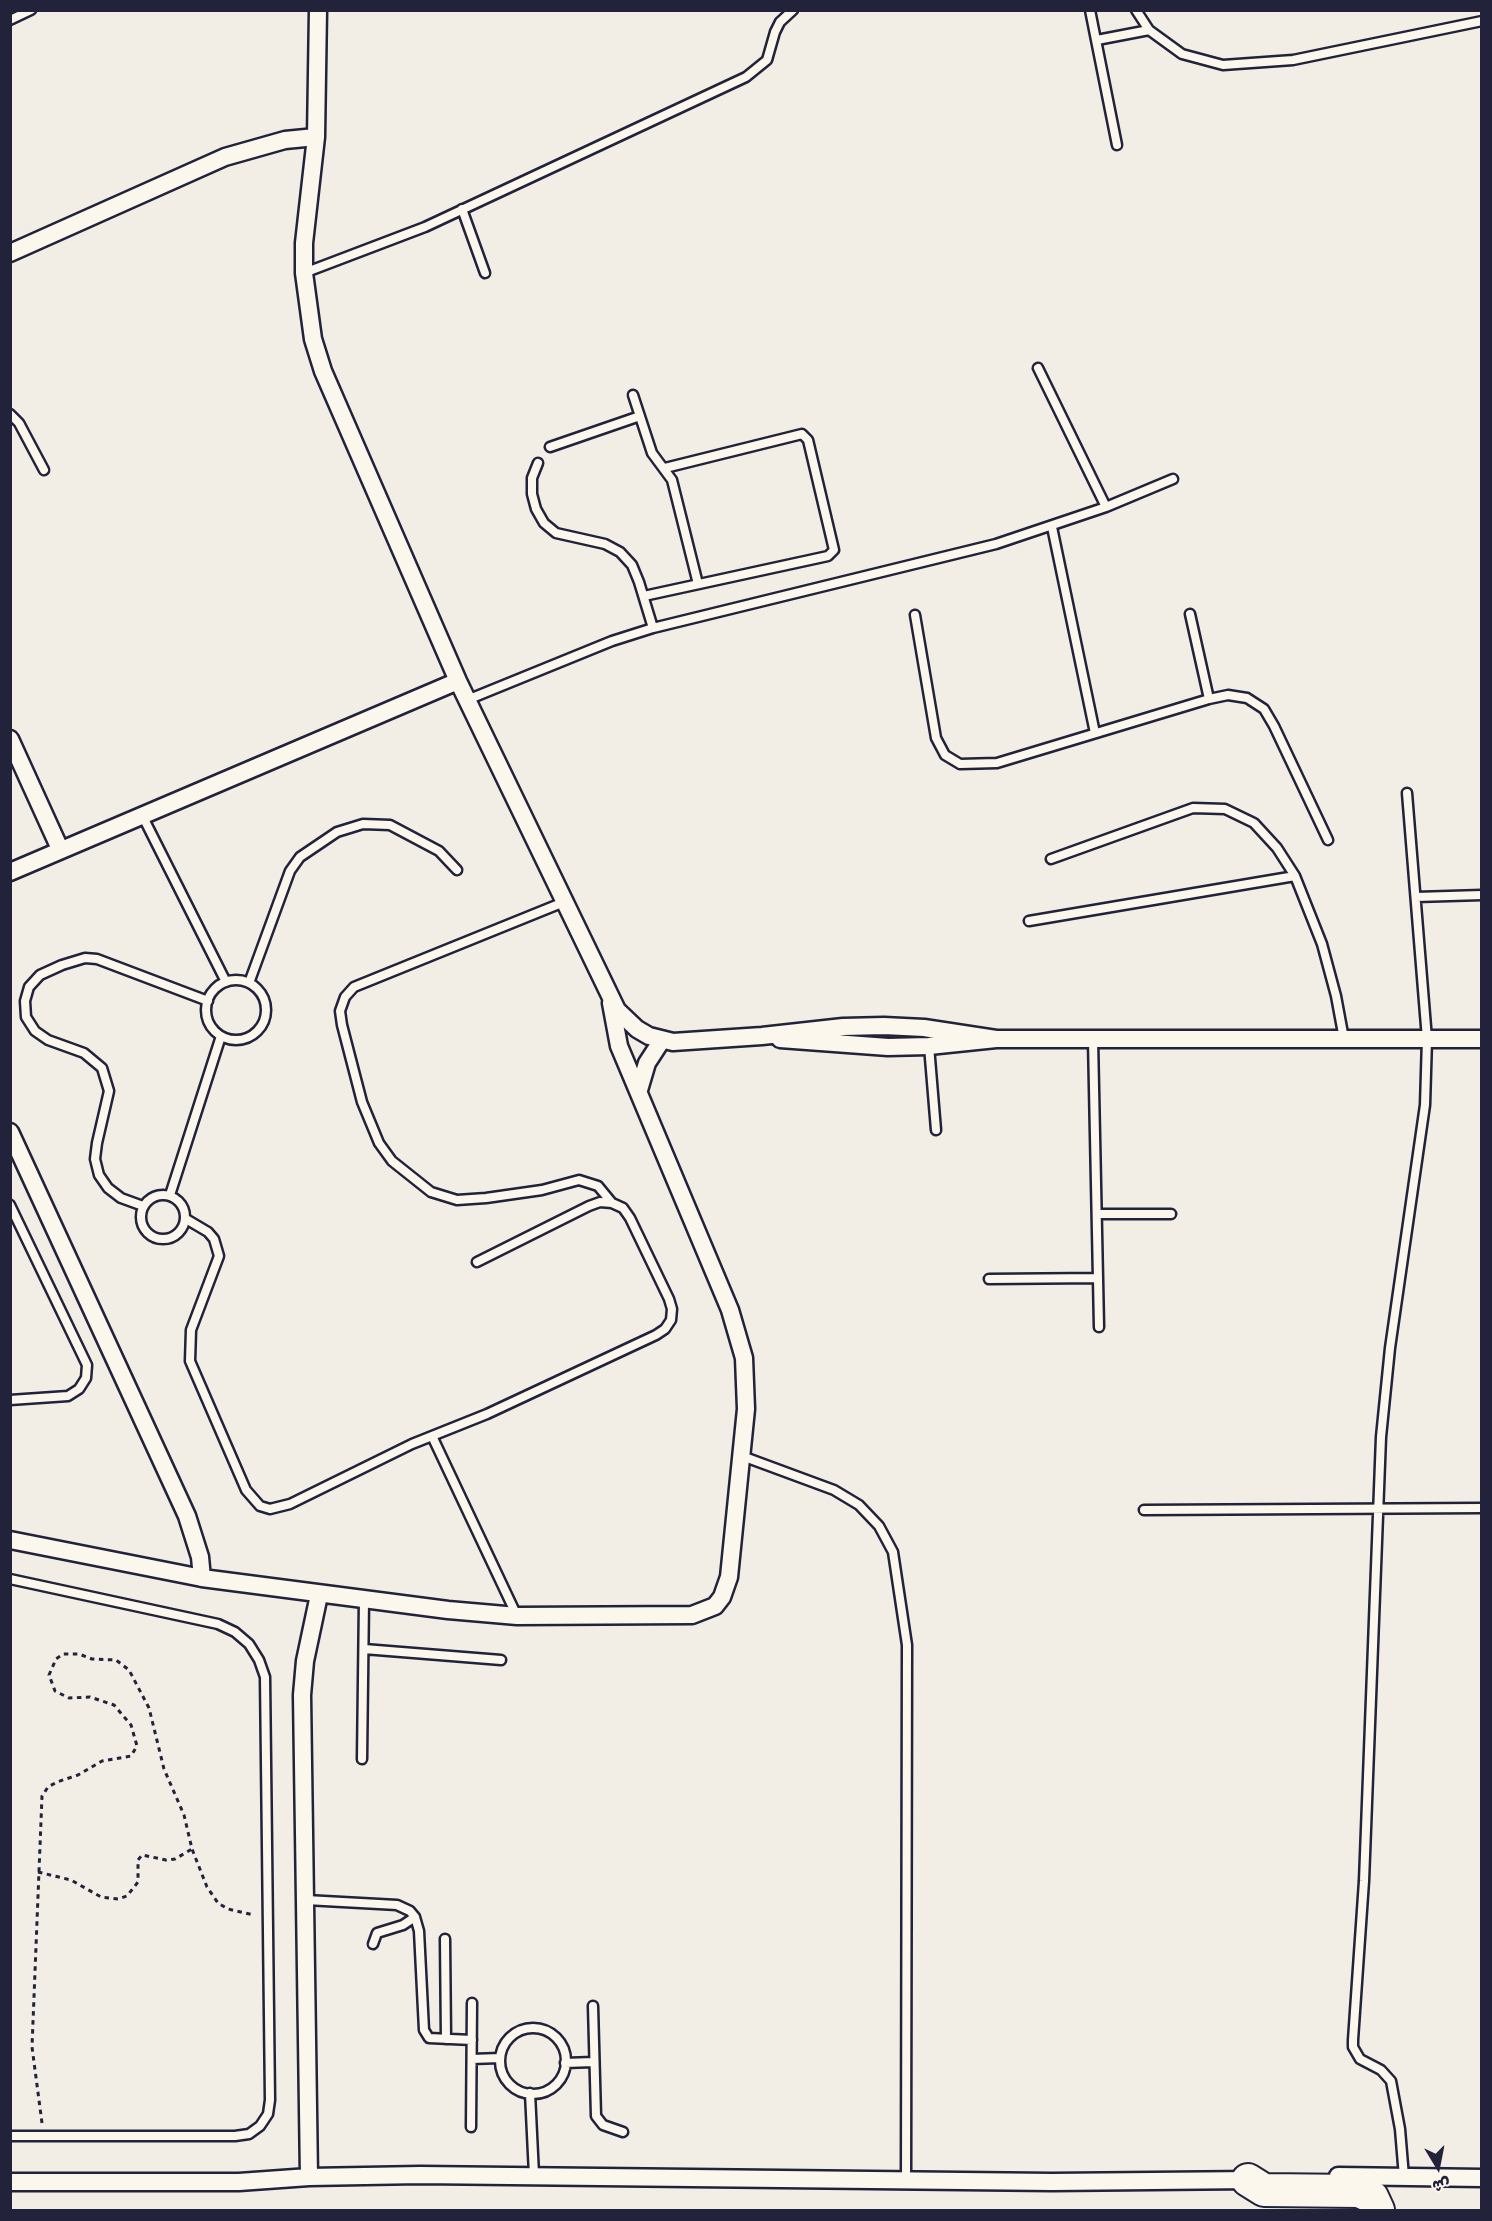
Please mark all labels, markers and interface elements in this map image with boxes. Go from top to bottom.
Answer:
north arrow [1408,2137,1468,2197]
text: ش [1431,2174,1451,2195]

